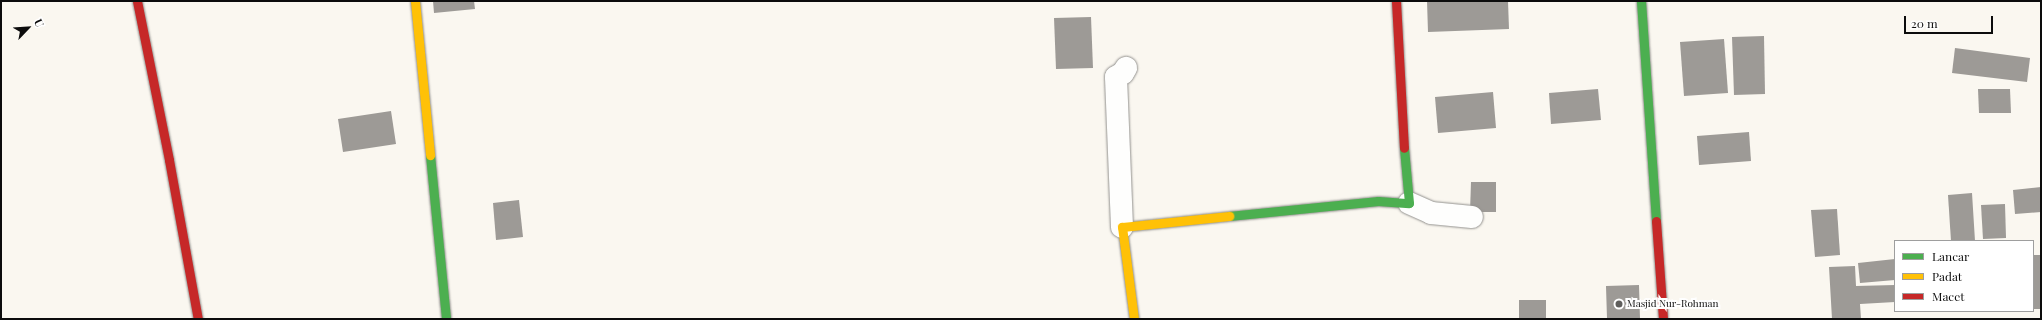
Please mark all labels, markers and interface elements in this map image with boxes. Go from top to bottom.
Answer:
north arrow [8,8,48,48]
scale bar [1906,8,1995,34]
text: 20 m [1911,15,1938,31]
text: U [31,16,48,29]
legend [1894,240,2034,312]
text: Lancar [1932,248,1969,264]
text: Padat [1932,268,1962,284]
text: Macet [1932,288,1965,304]
place label: Masjid Nur-Rohman [1627,298,1718,310]
marker: Masjid Nur-Rohman [1614,299,1624,309]

